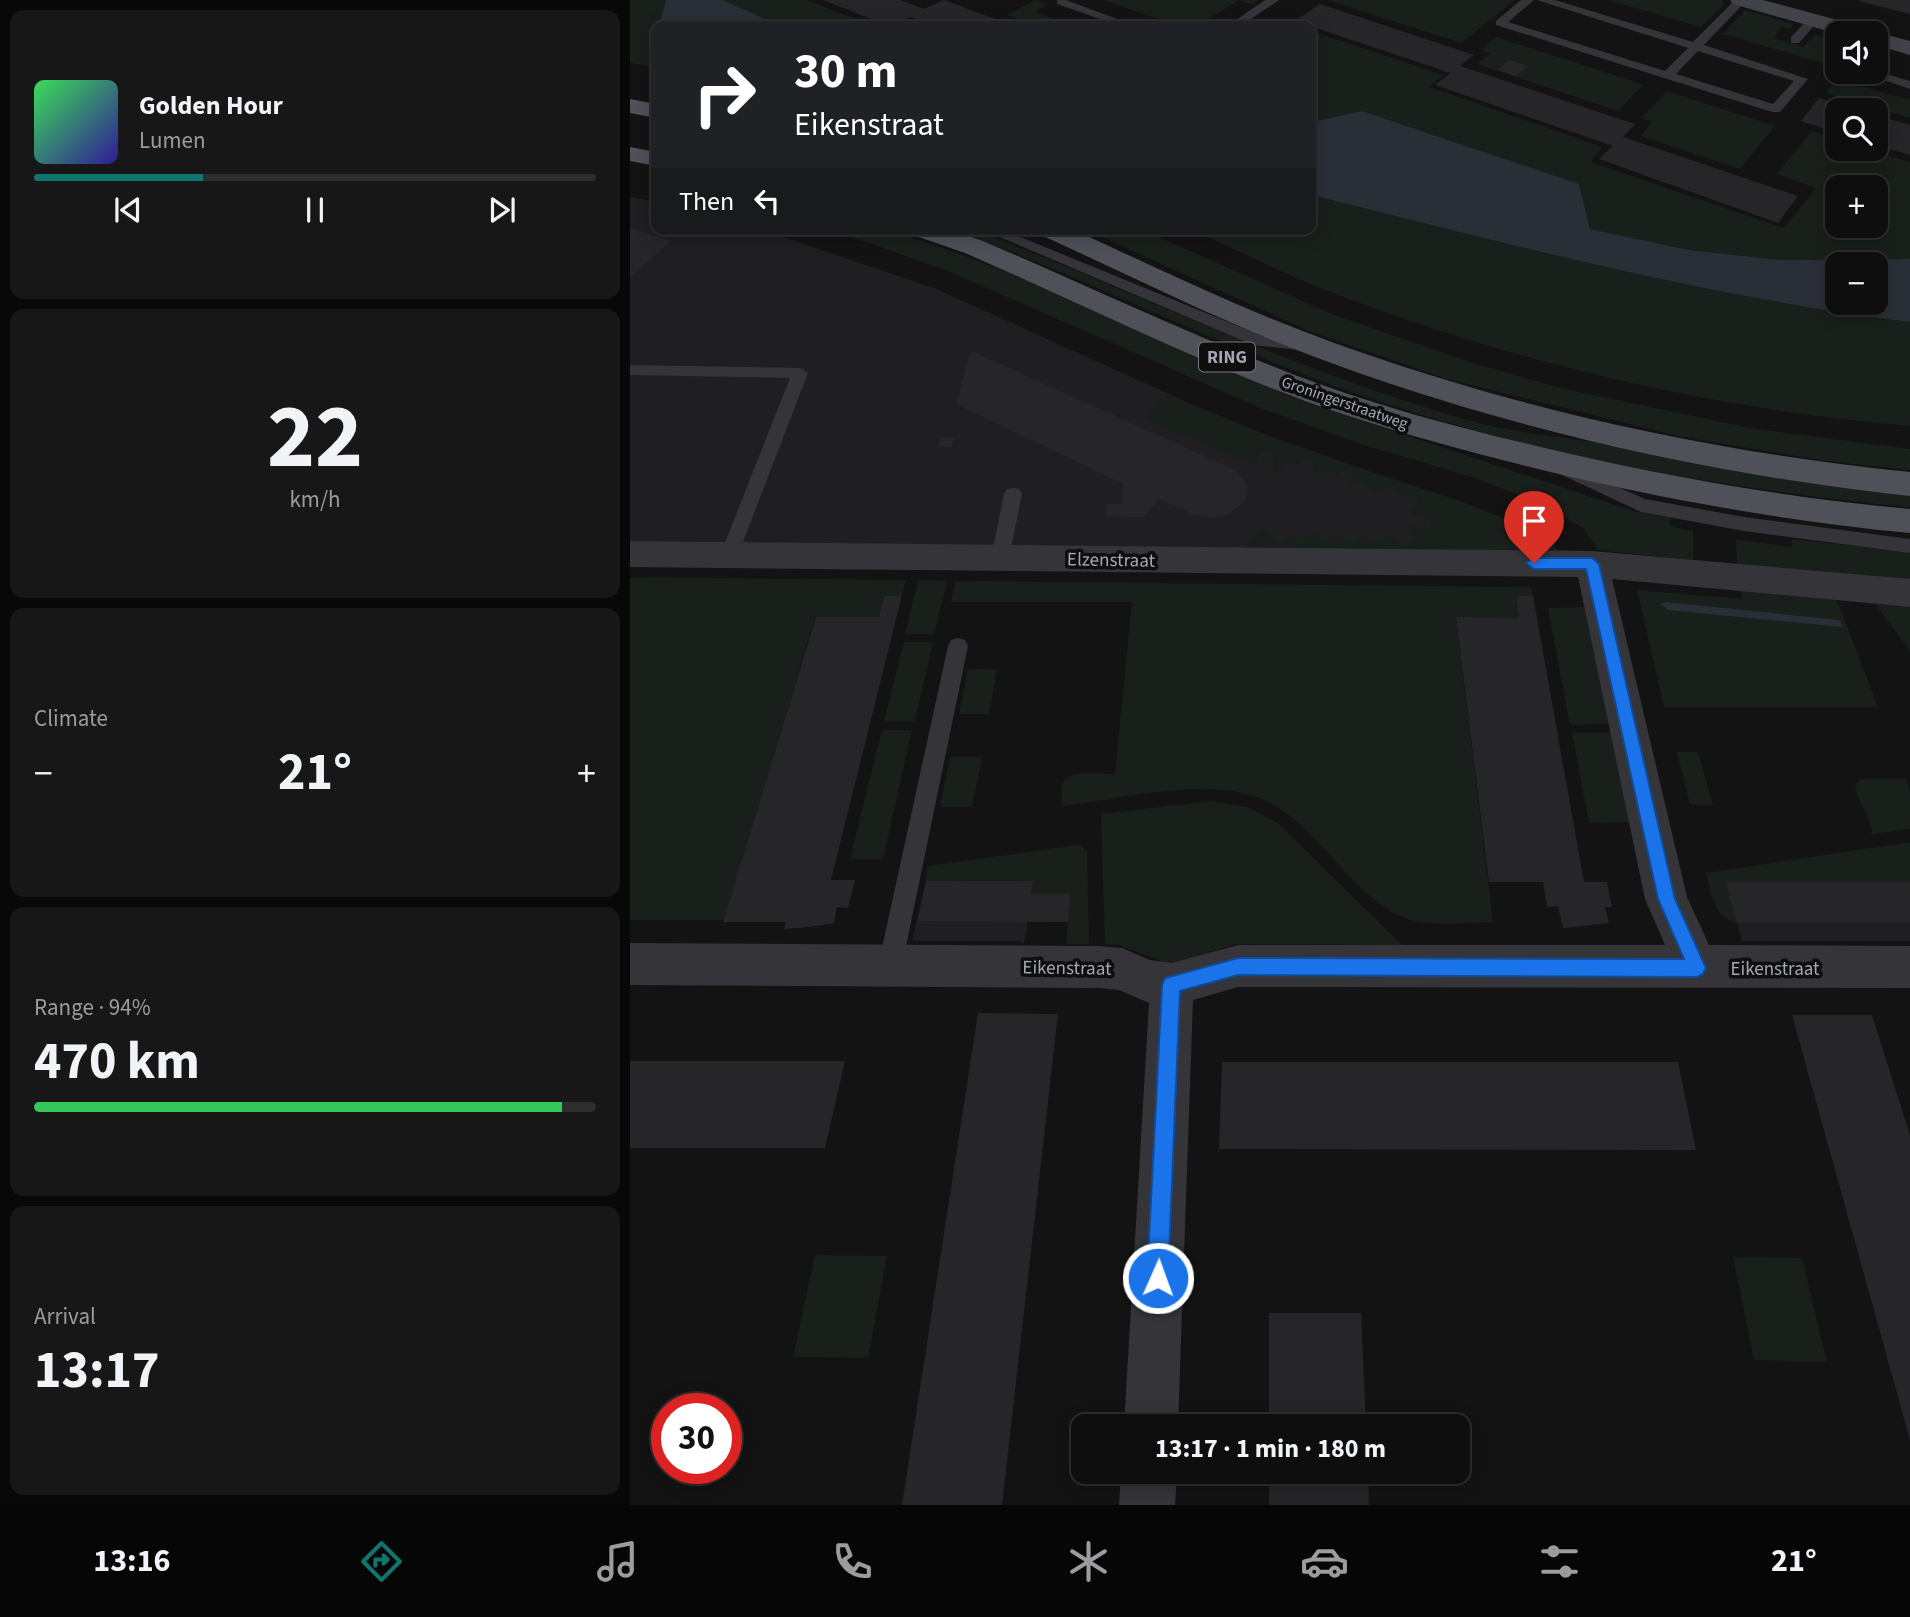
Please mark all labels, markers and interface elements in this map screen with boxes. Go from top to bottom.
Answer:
map controls [1825,21,1888,315]
button: sound [1825,21,1888,84]
text: 30 m [794,37,898,107]
icon: right [679,49,770,140]
text: Golden Hour [139,87,283,124]
button: search [1825,98,1888,161]
text: Eikenstraat [794,102,944,148]
text: Lumen [139,124,206,157]
button: + [1825,175,1888,238]
icon: left [748,182,786,220]
text: Then [679,183,734,220]
icon: previous [109,191,147,229]
icon: pause [296,191,334,229]
icon: next [483,191,521,229]
button: − [1825,252,1888,315]
road number: RING [1199,342,1255,372]
street label: Groningerstraatweg [1279,371,1411,435]
text: 22 [267,373,363,502]
text: km/h [289,483,341,516]
pin [1504,491,1564,563]
icon: arrive [1515,502,1553,540]
street label: Elzenstraat [1067,546,1156,575]
text: Climate [34,702,108,735]
text: 21° [278,736,352,810]
text: − [34,747,53,801]
text: + [577,747,596,801]
street label: Eikenstraat [1022,954,1112,983]
street label: Eikenstraat [1730,956,1820,983]
text: Range · 94% [34,991,151,1024]
text: 470 km [34,1025,200,1099]
position arrow [1121,1241,1195,1315]
text: Arrival [34,1300,96,1333]
text: 13:17 [34,1334,159,1408]
speed limit sign: 30 [651,1393,742,1484]
text: 13:17 · 1 min · 180 m [1155,1430,1386,1467]
icon: directions [357,1537,406,1586]
icon: music [593,1537,642,1586]
icon: phone [828,1537,877,1586]
icon: climate [1064,1537,1113,1586]
icon: car [1300,1537,1349,1586]
icon: filters [1535,1537,1584,1586]
text: 13:16 [93,1538,171,1584]
text: 21° [1771,1538,1817,1584]

